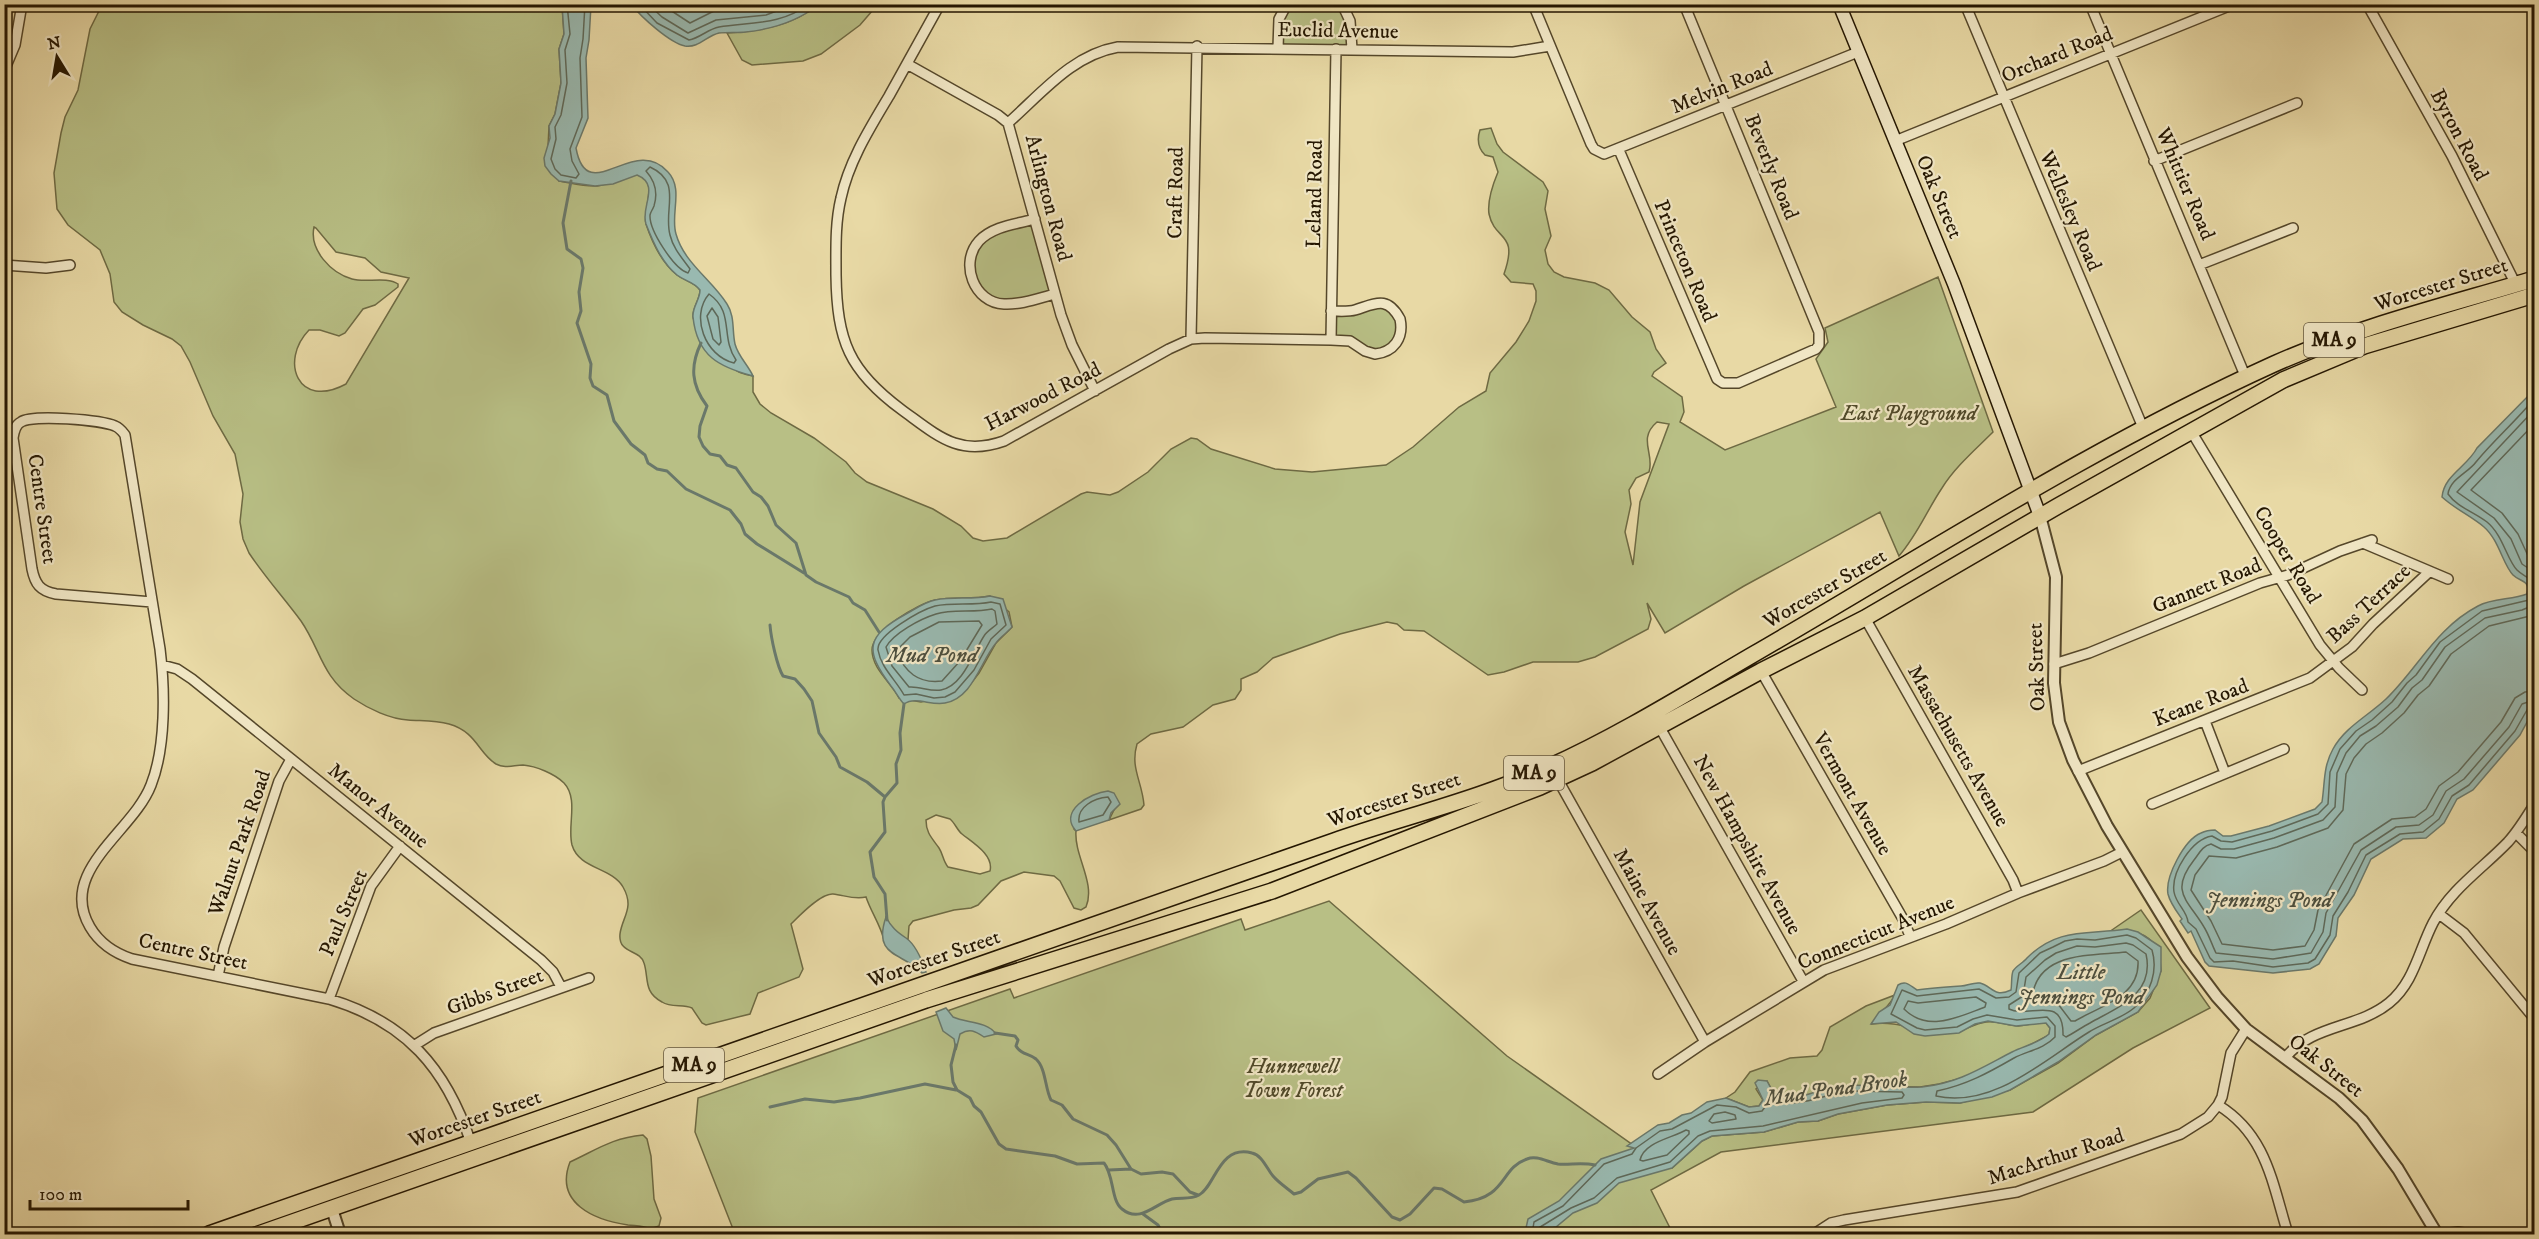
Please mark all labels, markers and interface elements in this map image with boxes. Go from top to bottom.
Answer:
street label: Euclid Avenue [1277,17,1399,45]
street label: Orchard Road [1998,21,2117,89]
north arrow [27,27,87,87]
text: N [46,32,63,54]
street label: Melvin Road [1667,56,1777,120]
street label: Byron Road [2424,85,2494,186]
street label: Beverly Road [1738,110,1804,224]
street label: Whittier Road [2149,123,2221,245]
street label: Arlington Road [1019,132,1077,265]
street label: Leland Road [1301,139,1329,248]
street label: Craft Road [1162,146,1190,239]
street label: Wellesley Road [2033,146,2107,275]
street label: Oak Street [1910,151,1968,243]
street label: Princeton Road [1648,196,1723,326]
street label: Worcester Street [2370,252,2511,318]
road number: MA 9 [2304,323,2364,357]
street label: Harwood Road [981,356,1106,437]
park label: East Playground [1840,401,1980,427]
street label: Centre Street [21,452,63,566]
street label: Cooper Road [2248,501,2327,609]
street label: Worcester Street [1758,543,1892,635]
street label: Gannett Road [2149,552,2266,620]
street label: Bass Terrace [2322,558,2417,649]
street label: Oak Street [2022,622,2052,712]
water label: Mud Pond [884,642,981,669]
street label: Massachusetts Avenue [1901,661,2015,832]
street label: Keane Road [2150,673,2253,733]
street label: Vermont Avenue [1806,727,1898,860]
street label: New Hampshire Avenue [1687,751,1807,940]
road number: MA 9 [1504,756,1564,790]
street label: Manor Avenue [322,757,434,855]
street label: Walnut Park Road [203,766,277,920]
street label: Worcester Street [1323,766,1464,834]
street label: Maine Avenue [1607,844,1687,960]
street label: Paul Street [314,865,374,960]
water label: Jennings Pond [2206,887,2336,914]
street label: Connecticut Avenue [1794,890,1959,976]
street label: Worcester Street [863,924,1004,994]
street label: Centre Street [136,928,250,976]
water label: Little Jennings Pond [2018,959,2148,1011]
street label: Gibbs Street [443,962,547,1021]
street label: Oak Street [2283,1029,2369,1104]
road number: MA 9 [664,1048,724,1082]
park label: Hunnewell Town Forest [1243,1054,1344,1104]
water label: Mud Pond Brook [1761,1066,1910,1113]
street label: Worcester Street [404,1084,545,1154]
street label: MacArthur Road [1985,1123,2128,1191]
scale bar [30,1173,188,1211]
text: 100 m [39,1184,82,1206]

